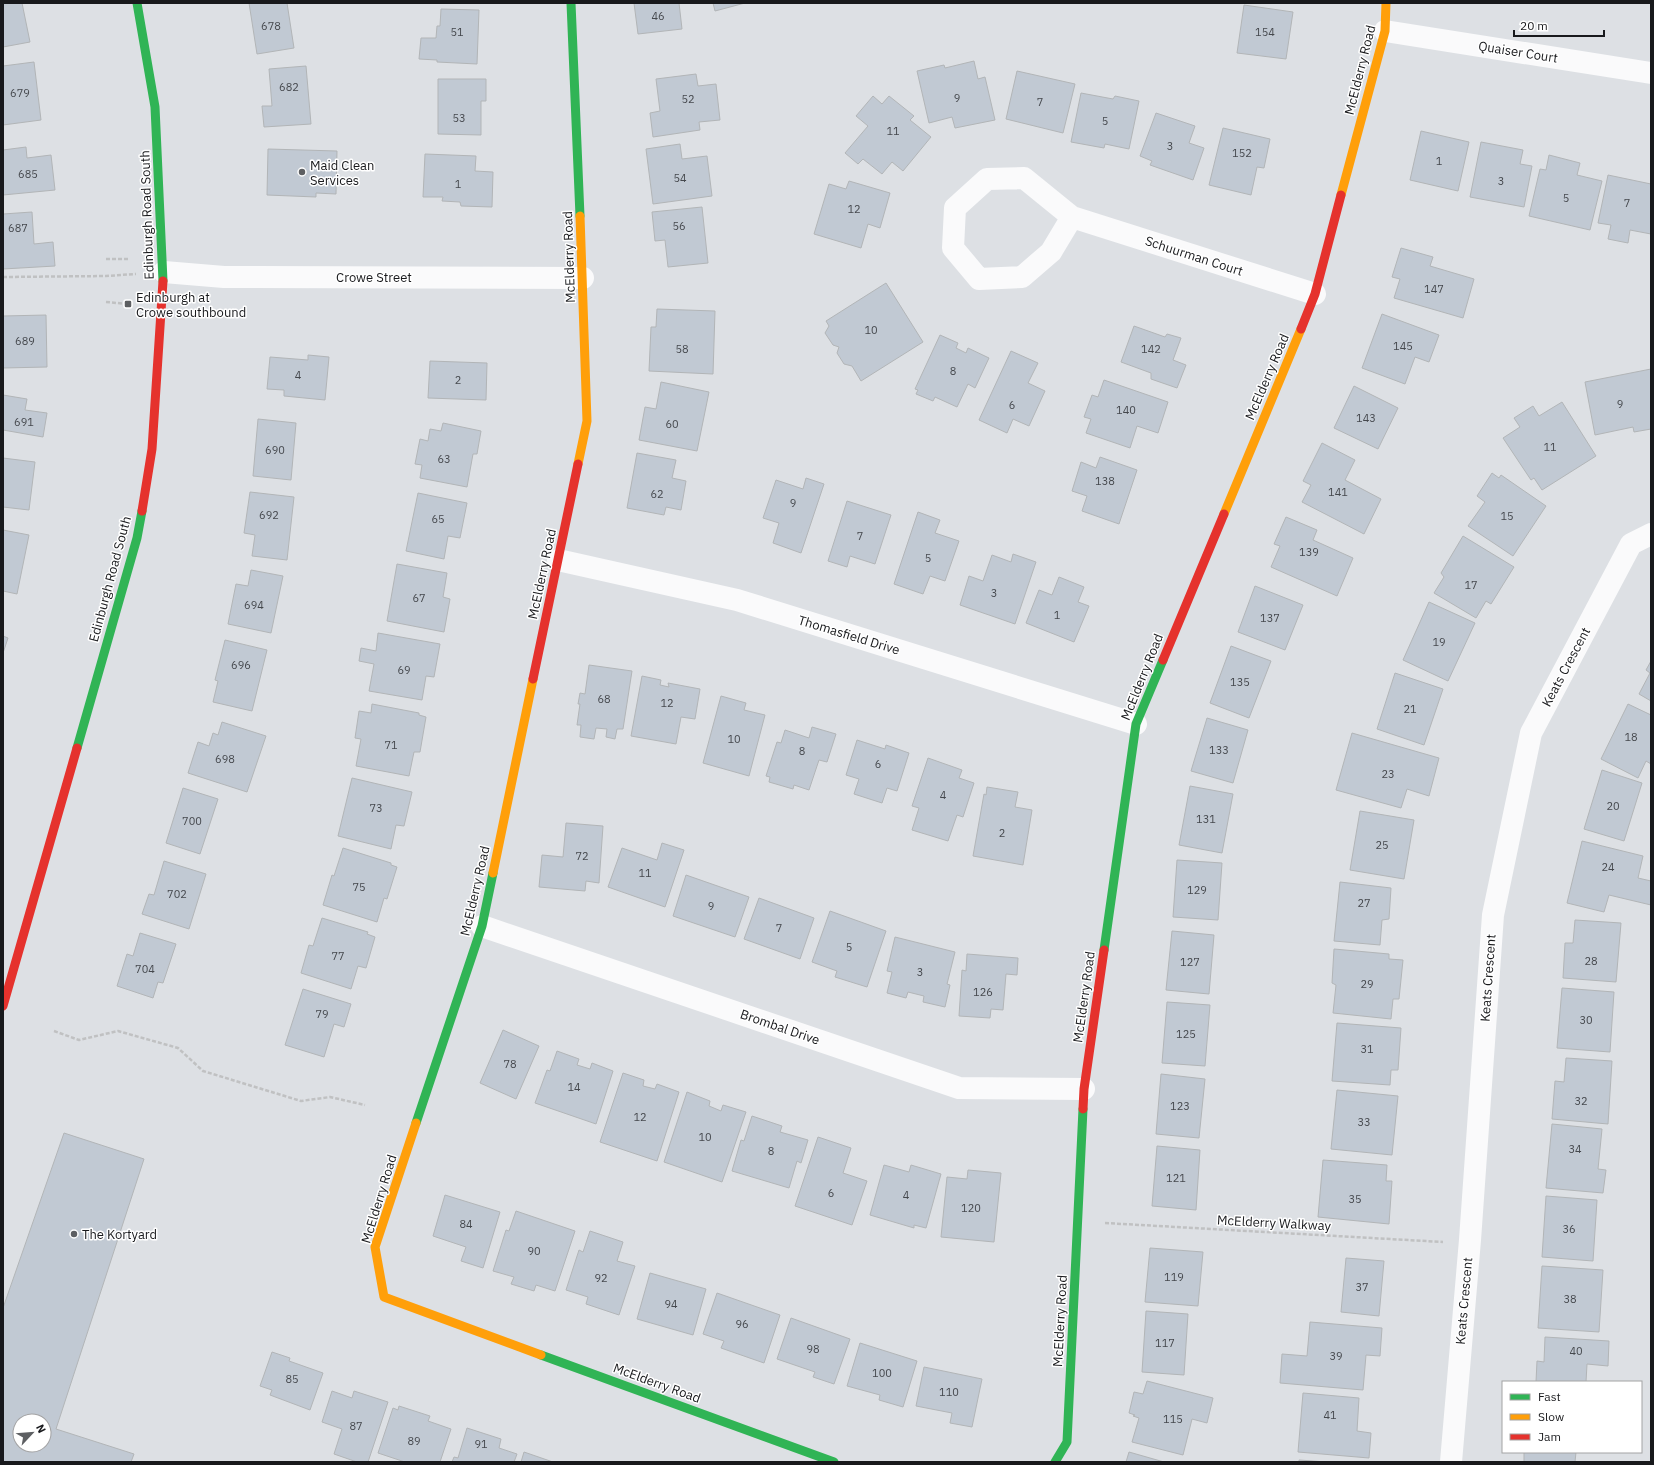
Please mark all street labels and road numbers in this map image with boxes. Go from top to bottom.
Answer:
street label: McElderry Road [1341,23,1379,117]
street label: Quaiser Court [1477,37,1559,67]
street label: Edinburgh Road South [136,150,158,280]
street label: McElderry Road [559,211,579,303]
street label: Schuurman Court [1143,232,1245,280]
street label: Crowe Street [336,269,412,286]
street label: McElderry Road [1241,331,1293,423]
street label: Edinburgh Road South [85,514,135,644]
street label: McElderry Road [524,527,560,621]
street label: Thomasfield Drive [796,611,902,659]
street label: Keats Crescent [1538,624,1594,710]
street label: McElderry Road [1117,631,1167,723]
street label: McElderry Road [456,844,494,938]
street label: Keats Crescent [1476,934,1500,1022]
street label: McElderry Road [1069,950,1099,1044]
street label: Brombal Drive [738,1005,822,1049]
street label: McElderry Road [357,1153,401,1245]
street label: McElderry Walkway [1217,1212,1332,1235]
street label: Keats Crescent [1452,1257,1476,1345]
street label: McElderry Road [1049,1275,1071,1367]
street label: McElderry Road [611,1359,703,1407]

